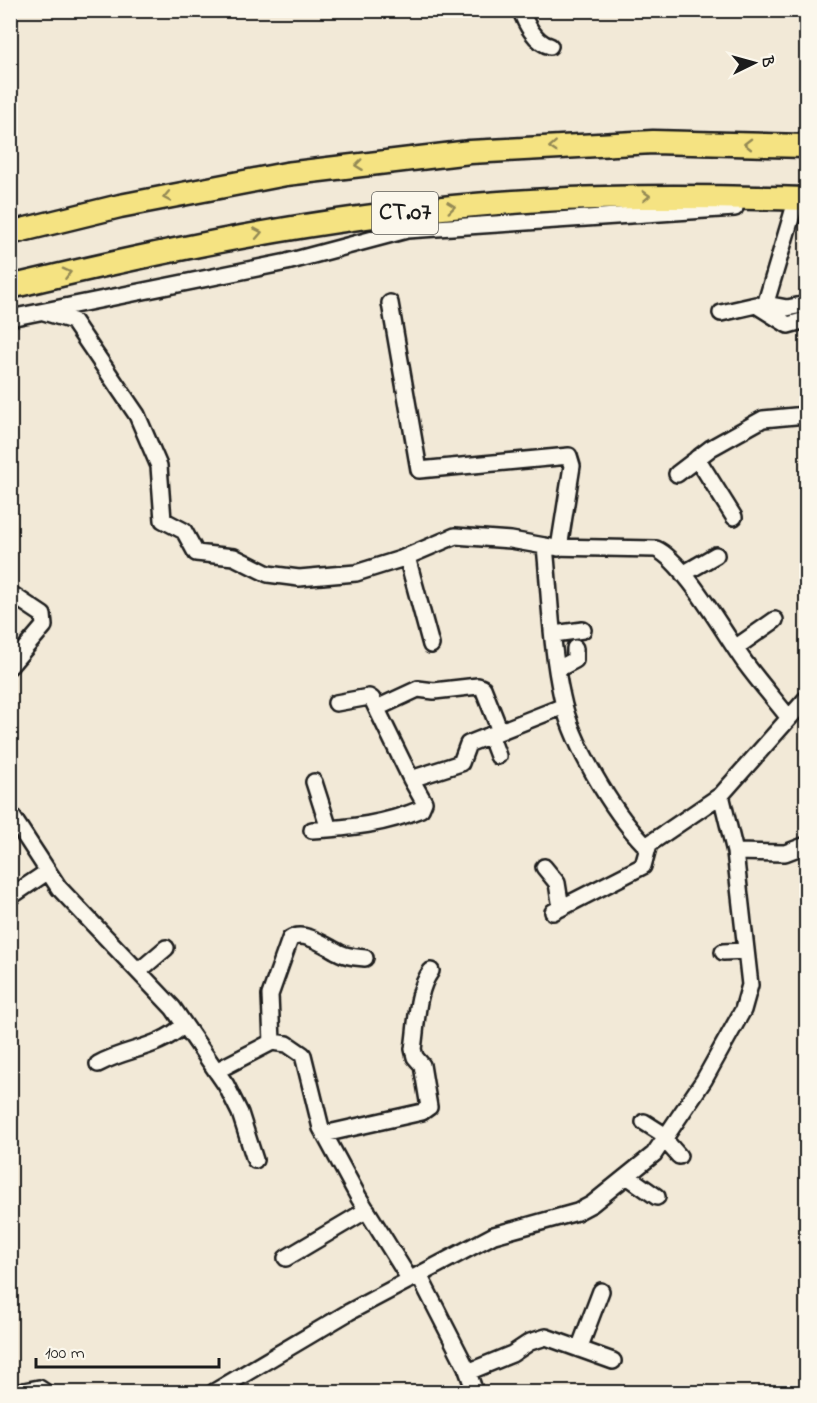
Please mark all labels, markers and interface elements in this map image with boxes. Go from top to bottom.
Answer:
north arrow [724,33,784,93]
text: B [754,54,779,69]
one-way arrow [744,138,753,151]
one-way arrow [549,141,558,154]
one-way arrow [355,159,364,171]
one-way arrow [641,189,650,202]
one-way arrow [162,190,172,203]
road number: CT.07 [372,192,438,234]
one-way arrow [447,202,456,214]
one-way arrow [254,228,263,240]
one-way arrow [62,268,72,281]
scale bar [36,1331,219,1369]
text: 100 m [45,1341,85,1367]

